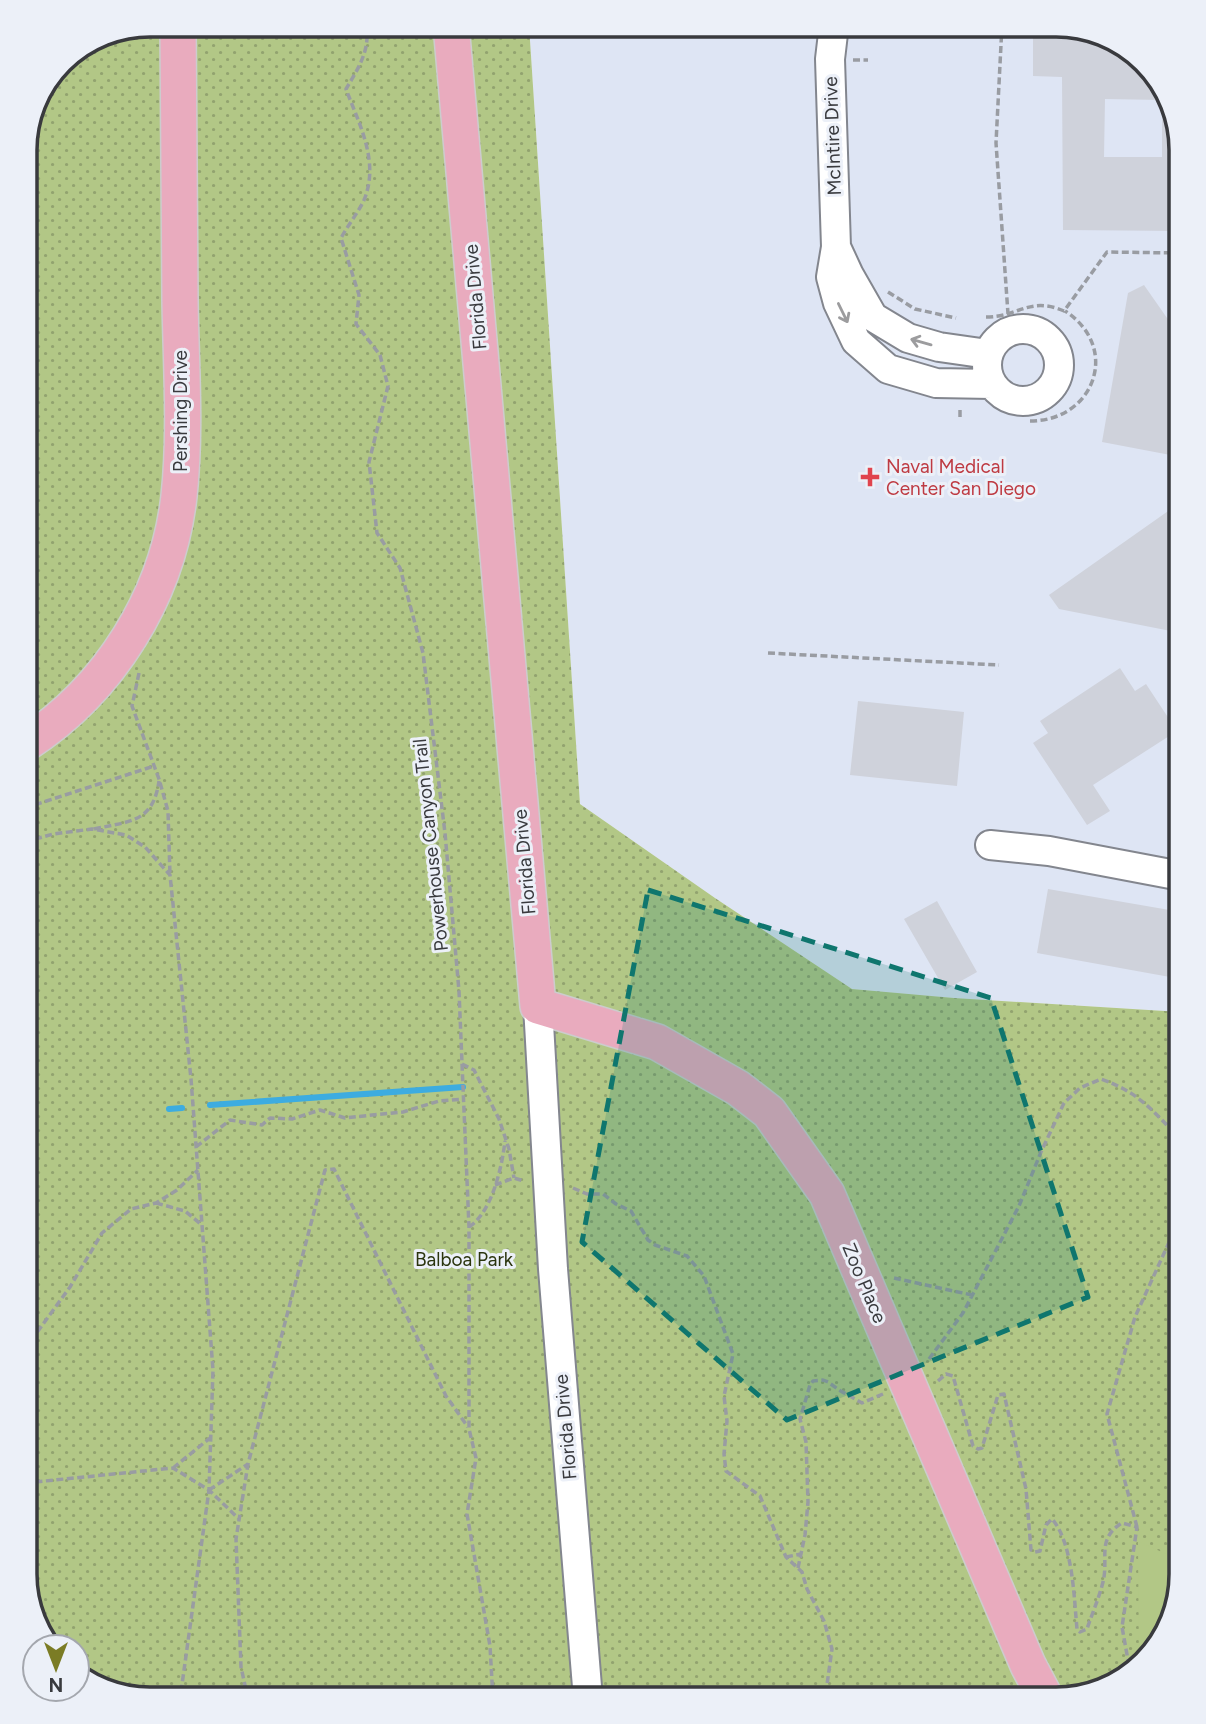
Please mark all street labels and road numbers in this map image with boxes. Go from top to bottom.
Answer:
street label: McIntire Drive [819,76,846,196]
street label: Florida Drive [459,243,492,351]
street label: Pershing Drive [169,350,192,472]
street label: Powerhouse Canyon Trail [408,738,453,952]
street label: Florida Drive [508,808,541,916]
street label: Zoo Place [837,1240,892,1327]
street label: Florida Drive [549,1373,582,1481]

